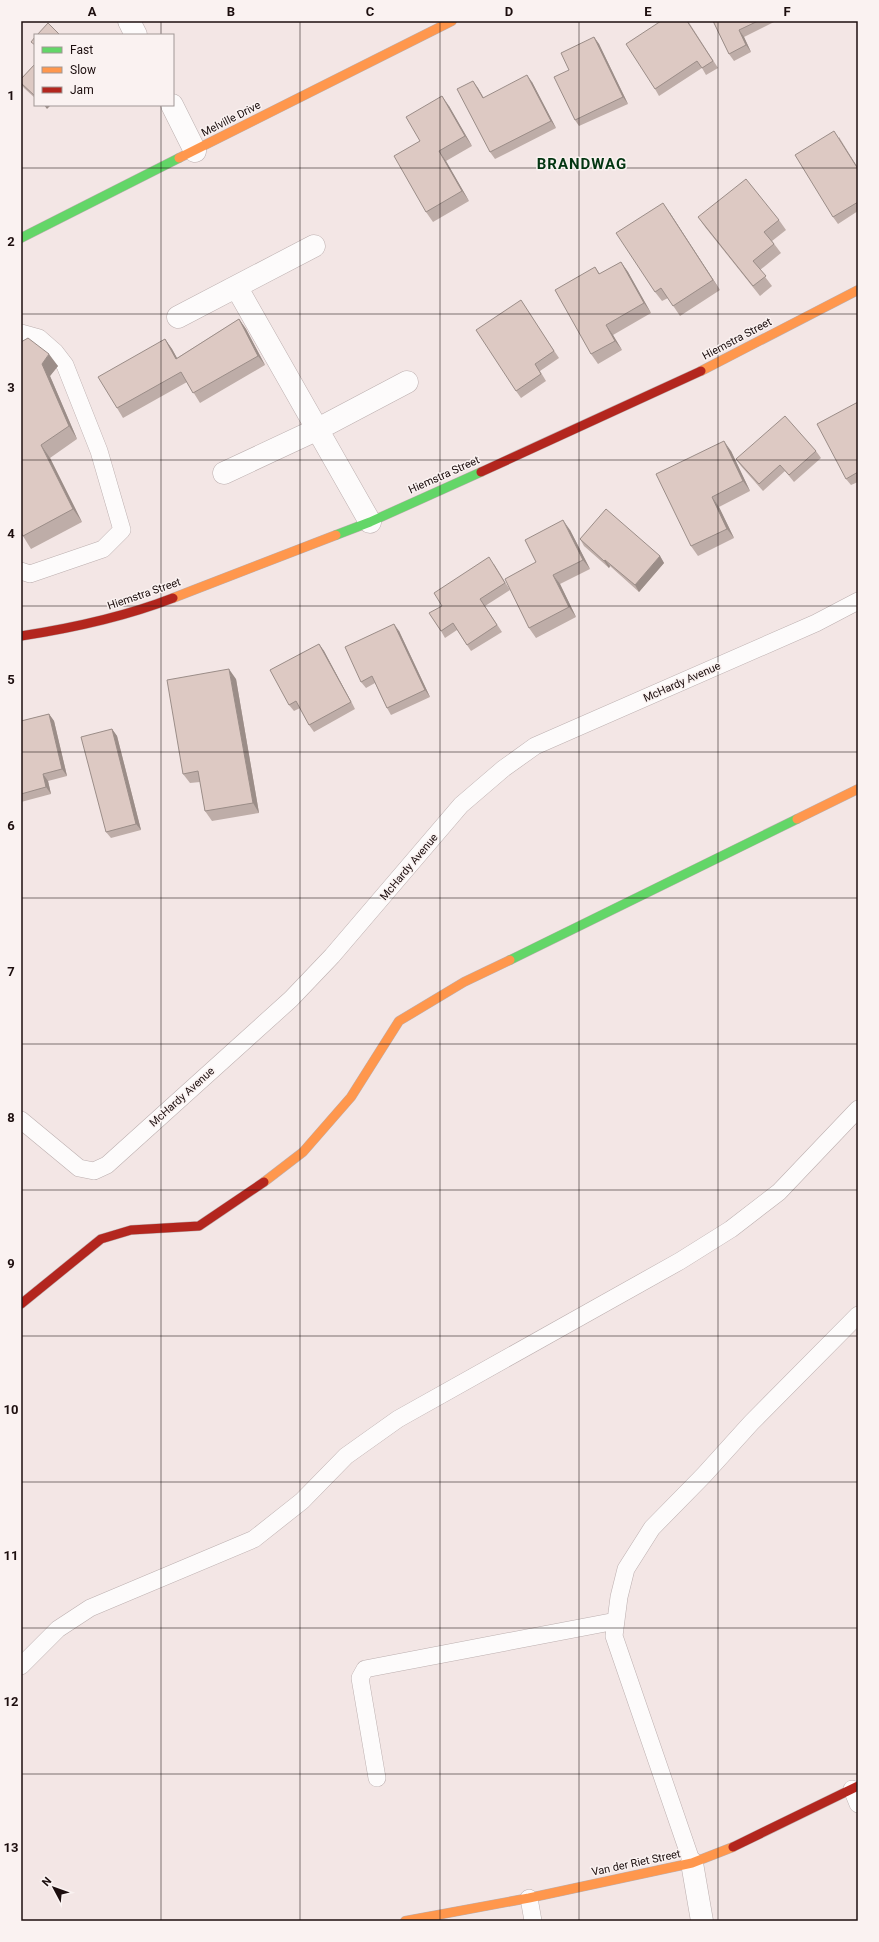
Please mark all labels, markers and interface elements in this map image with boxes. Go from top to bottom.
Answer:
text: A [88,4,97,19]
text: B [227,4,235,19]
text: C [366,4,375,19]
text: D [505,4,513,19]
text: E [644,4,652,19]
text: F [783,4,791,19]
legend [34,34,174,106]
text: Fast [70,43,93,57]
text: Slow [70,63,96,77]
text: Jam [70,83,94,97]
text: 1 [7,88,15,103]
street label: Melville Drive [199,98,263,139]
district label: BRANDWAG [537,155,627,173]
text: 2 [7,234,15,249]
street label: Hiemstra Street [700,315,774,363]
text: 3 [7,380,15,395]
street label: Hiemstra Street [406,453,482,497]
text: 4 [7,526,15,541]
street label: Hiemstra Street [106,575,183,613]
street label: McHardy Avenue [641,659,723,705]
text: 5 [7,672,15,687]
text: 6 [7,818,15,833]
street label: McHardy Avenue [377,831,441,903]
text: 7 [7,964,15,979]
street label: McHardy Avenue [147,1064,217,1130]
text: 8 [7,1110,15,1125]
text: 9 [7,1256,15,1271]
text: 10 [4,1402,18,1417]
text: 11 [4,1548,18,1563]
text: 12 [4,1694,18,1709]
text: 13 [4,1840,18,1855]
street label: Van der Riet Street [590,1847,682,1879]
north arrow [34,1868,74,1908]
text: N [39,1874,54,1889]

